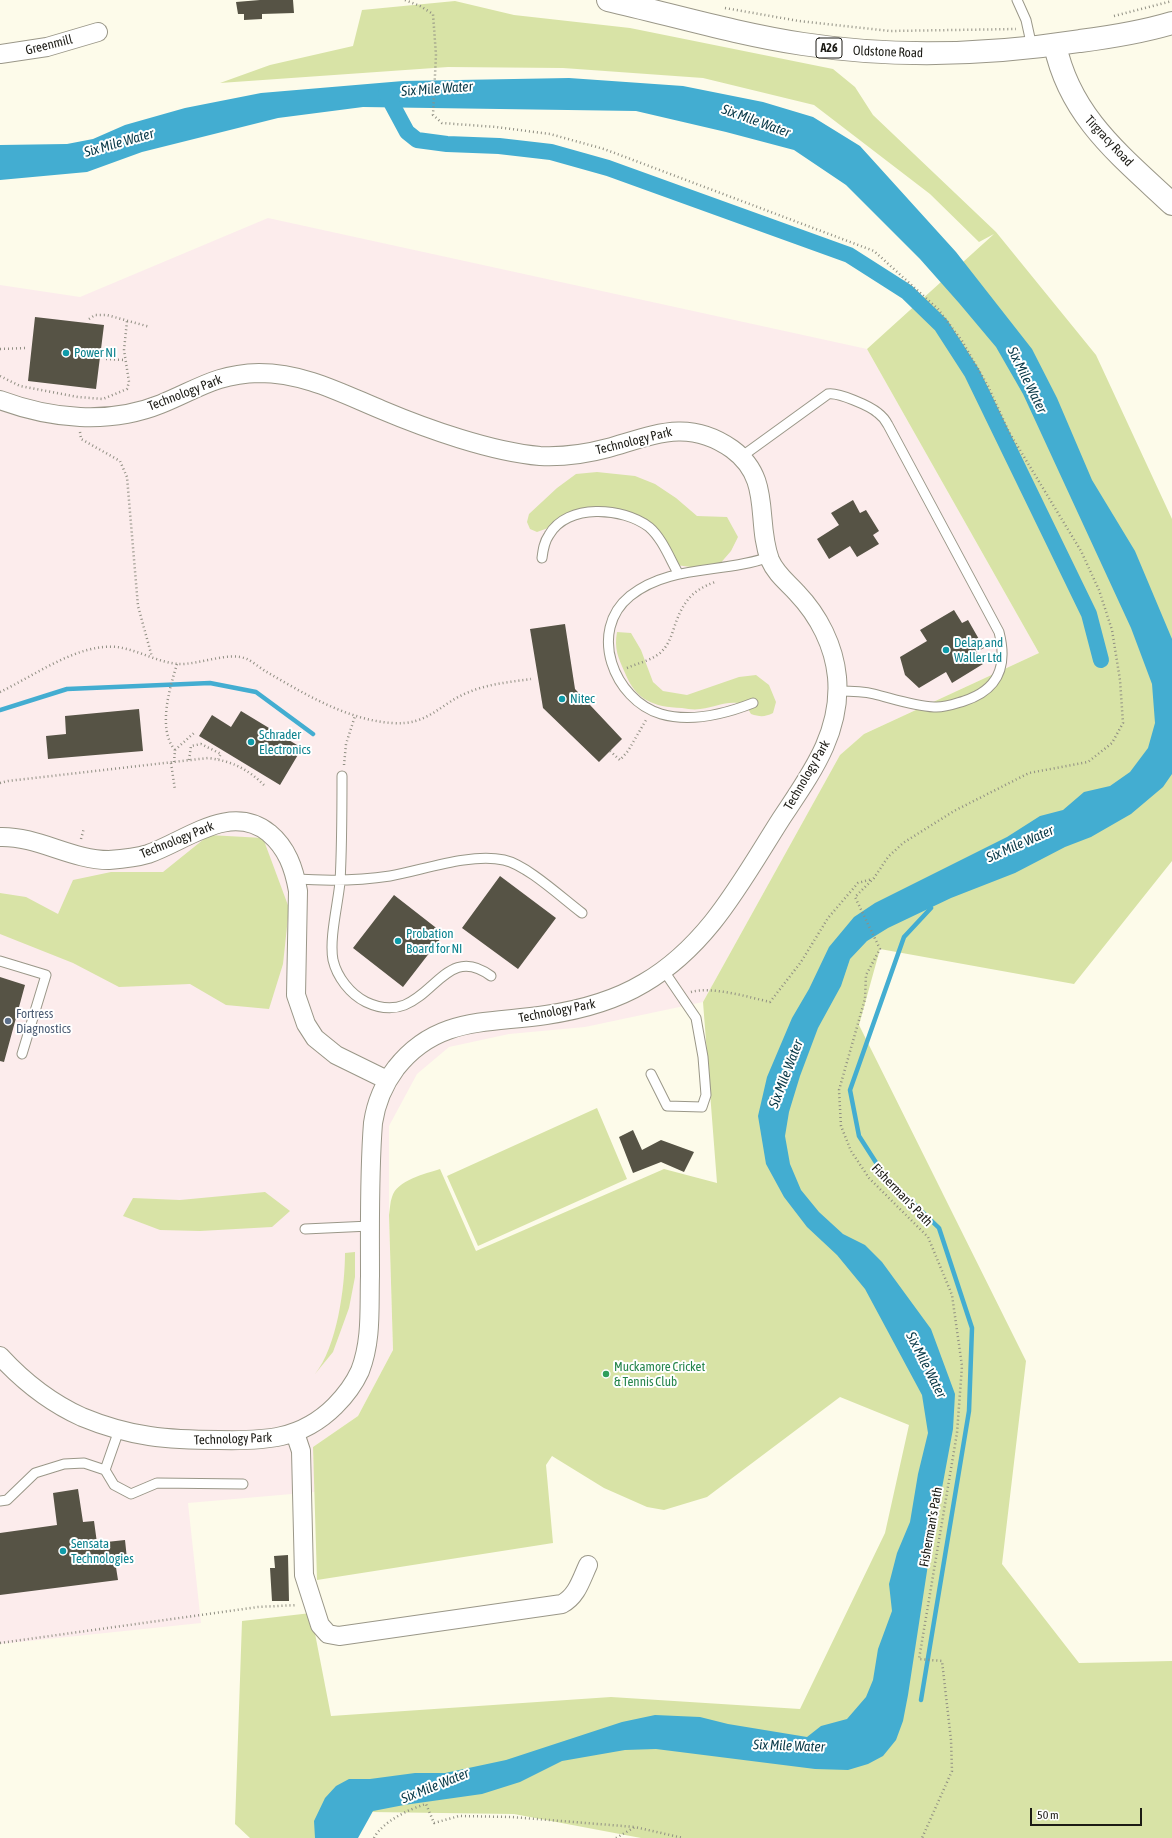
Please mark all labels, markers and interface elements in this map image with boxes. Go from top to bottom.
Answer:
street label: Greenmill [24,32,74,58]
road number: A26 [816,38,842,58]
street label: Oldstone Road [853,43,923,61]
water label: Six Mile Water [401,78,473,100]
water label: Six Mile Water [719,101,793,141]
street label: Tirgracy Road [1082,112,1136,170]
water label: Six Mile Water [82,125,156,161]
water label: Six Mile Water [1004,344,1050,416]
place label: Power NI [74,345,116,361]
marker: Power NI [61,348,71,358]
street label: Technology Park [146,372,224,414]
street label: Technology Park [594,424,674,458]
place label: Delap and Waller Ltd [954,635,1003,666]
marker: Delap and Waller Ltd [941,645,951,655]
place label: Nitec [570,691,595,707]
marker: Nitec [557,694,567,704]
place label: Schrader Electronics [259,727,311,758]
marker: Schrader Electronics [246,737,256,747]
street label: Technology Park [781,737,833,813]
street label: Technology Park [138,818,216,862]
water label: Six Mile Water [984,822,1056,866]
place label: Probation Board for NI [406,926,462,957]
marker: Probation Board for NI [393,936,403,946]
street label: Technology Park [517,996,597,1026]
place label: Fortress Diagnostics [16,1006,71,1037]
marker: Fortress Diagnostics [3,1016,13,1026]
water label: Six Mile Water [765,1038,807,1110]
street label: Fisherman's Path [868,1160,936,1230]
water label: Six Mile Water [902,1329,950,1401]
place label: Muckamore Cricket & Tennis Club [614,1359,705,1390]
marker: Muckamore Cricket & Tennis Club [601,1369,611,1379]
street label: Technology Park [194,1430,272,1448]
street label: Fisherman's Path [916,1486,946,1568]
place label: Sensata Technologies [71,1536,134,1567]
marker: Sensata Technologies [58,1546,68,1556]
water label: Six Mile Water [753,1736,825,1756]
water label: Six Mile Water [399,1765,471,1807]
scale bar [1032,1800,1144,1826]
text: 50 m [1037,1808,1059,1822]

